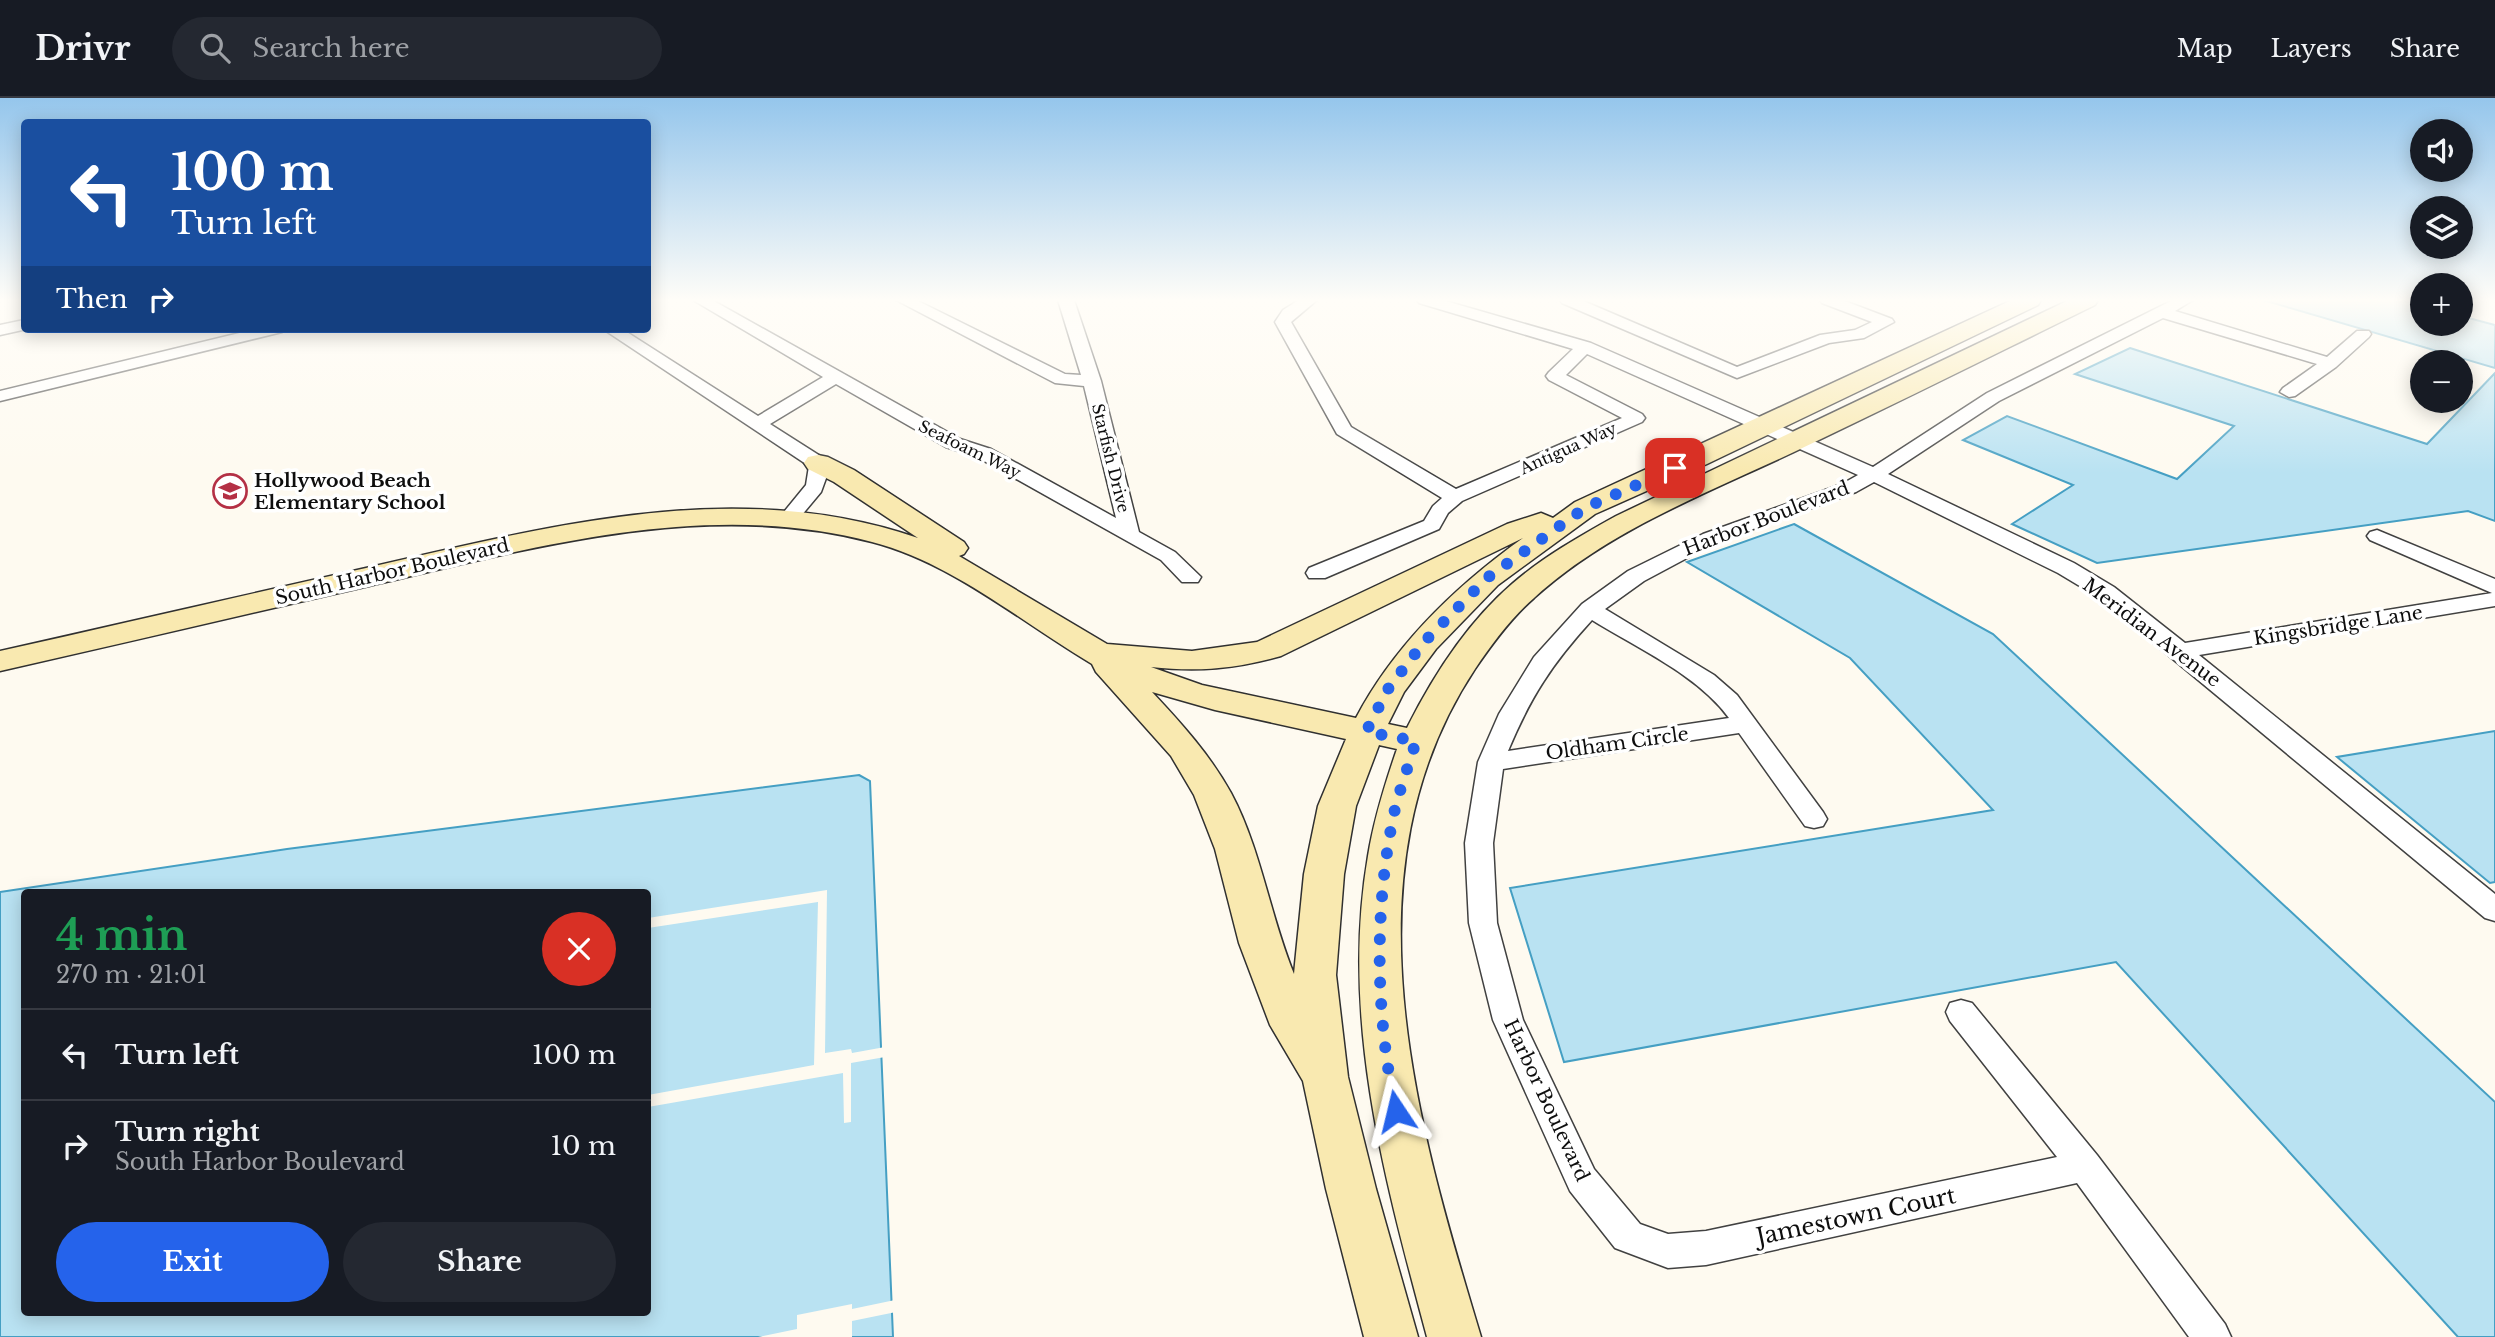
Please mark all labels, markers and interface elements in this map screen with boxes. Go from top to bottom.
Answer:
search box [172,17,662,80]
text: Drivr [35,28,130,69]
icon: search [196,29,234,67]
text: Search here [252,32,410,64]
text: Map [2177,34,2233,63]
text: Layers [2271,34,2352,63]
text: Share [2390,34,2460,63]
map controls [2410,119,2473,413]
button: sound [2410,119,2473,182]
text: 100 m [171,142,334,203]
icon: left [56,147,147,238]
button: layers [2410,196,2473,259]
text: Turn left [171,203,317,243]
button: + [2410,273,2473,336]
icon: right [142,280,180,318]
text: Then [56,283,128,315]
button: − [2410,350,2473,413]
street label: Starfish Drive [1088,401,1134,515]
street label: Seafoam Way [916,416,1025,483]
street label: Antigua Way [1516,417,1620,479]
pin [1645,438,1705,498]
icon: arrive [1656,449,1694,487]
place label: Hollywood Beach Elementary School [254,469,446,514]
school or university icon: Hollywood Beach Elementary School [211,472,249,510]
street label: Harbor Boulevard [1680,476,1853,561]
street label: South Harbor Boulevard [273,533,511,610]
street label: Meridian Avenue [2078,573,2225,692]
street label: Kingsbridge Lane [2252,601,2424,650]
street label: Oldham Circle [1544,722,1690,765]
text: 4 min [56,909,187,961]
button: close [542,912,616,986]
text: 270 m · 21:01 [56,961,207,989]
street label: Harbor Boulevard [1499,1015,1594,1185]
icon: left [56,1036,94,1074]
text: Turn left [115,1039,239,1071]
text: 100 m [532,1039,616,1071]
position arrow [1359,1074,1433,1148]
text: Turn right [115,1116,260,1148]
icon: right [56,1127,94,1165]
text: 10 m [550,1130,616,1162]
text: South Harbor Boulevard [115,1148,405,1176]
street label: Jamestown Court [1751,1181,1959,1251]
button: Exit [56,1222,329,1302]
button: Share [343,1222,616,1302]

